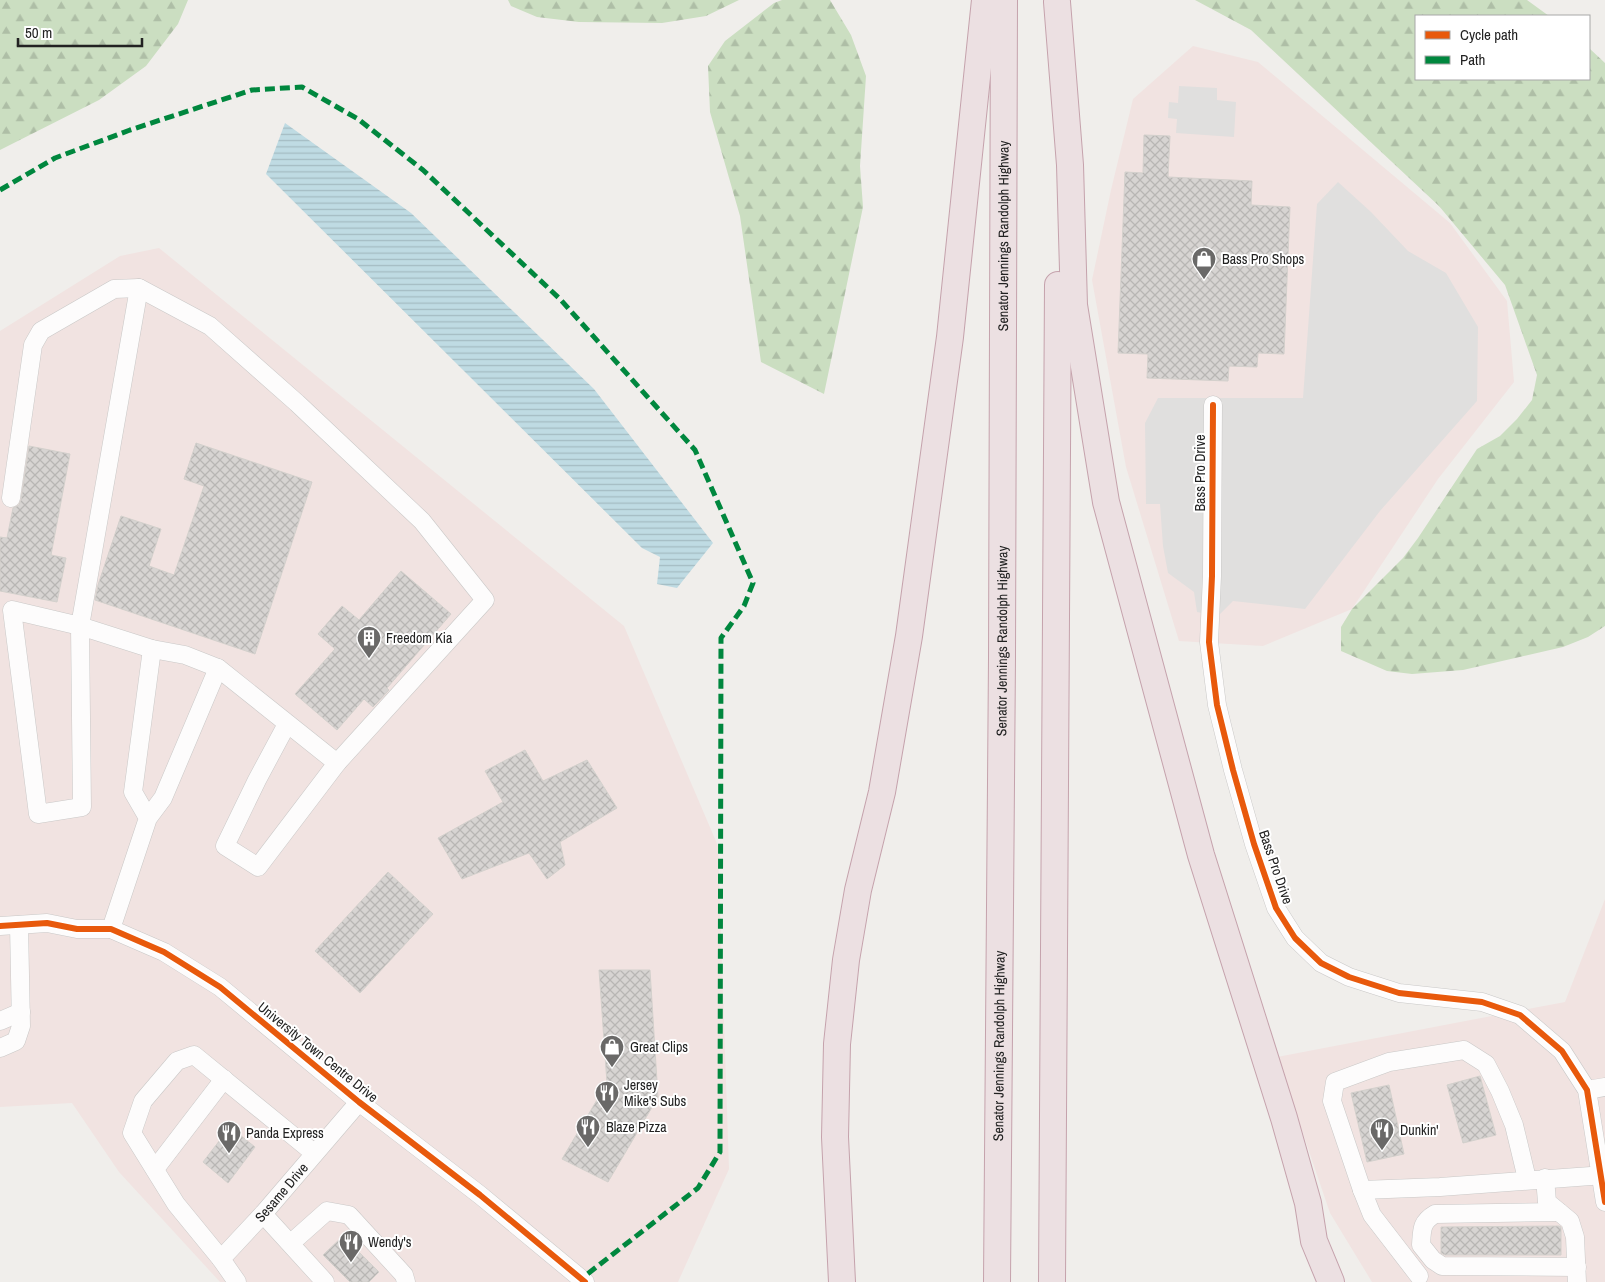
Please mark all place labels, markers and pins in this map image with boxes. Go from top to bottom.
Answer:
shop icon: Bass Pro Shops [1191,246,1217,280]
place label: Bass Pro Shops [1222,250,1305,268]
building icon: Freedom Kia [356,625,382,659]
place label: Freedom Kia [386,629,453,647]
shop icon: Great Clips [599,1034,625,1068]
place label: Great Clips [630,1038,688,1056]
place label: Jersey Mike's Subs [624,1076,686,1110]
restaurant icon: Jersey Mike's Subs [594,1080,620,1114]
restaurant icon: Blaze Pizza [575,1114,601,1148]
restaurant icon: Dunkin' [1369,1117,1395,1151]
place label: Blaze Pizza [606,1118,667,1136]
restaurant icon: Panda Express [216,1120,242,1154]
place label: Dunkin' [1400,1121,1439,1139]
place label: Panda Express [246,1124,324,1142]
restaurant icon: Wendy's [338,1229,364,1263]
place label: Wendy's [368,1233,412,1251]

